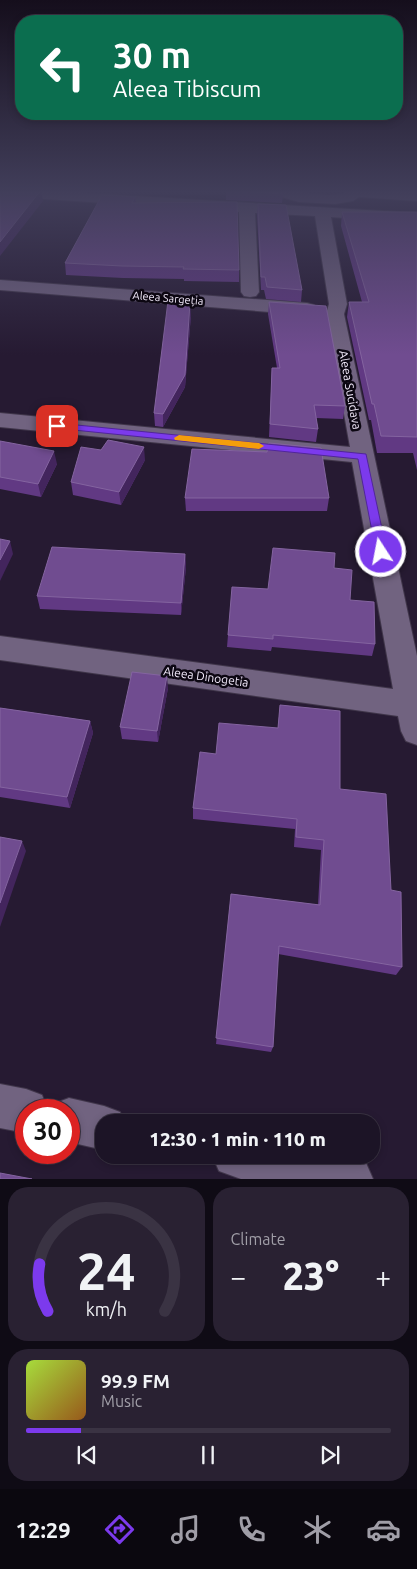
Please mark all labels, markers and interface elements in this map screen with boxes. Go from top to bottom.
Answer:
icon: left [30,35,95,100]
text: 30 m [113,35,191,75]
text: Aleea Tibiscum [113,76,261,101]
street label: Aleea Sargeția [132,289,204,307]
street label: Aleea Sucidava [337,349,364,430]
pin [36,405,78,447]
icon: arrive [43,412,71,440]
position arrow [354,525,406,577]
street label: Aleea Dinogetia [163,664,249,689]
speed limit sign: 30 [15,1099,80,1164]
text: 12:30 · 1 min · 110 m [149,1128,326,1150]
text: Climate [231,1230,286,1248]
text: 24 [77,1242,136,1300]
text: 23° [282,1255,339,1297]
text: − [231,1261,246,1292]
text: + [375,1261,391,1292]
text: km/h [86,1299,127,1319]
text: 99.9 FM [101,1370,170,1392]
text: Music [101,1392,142,1410]
icon: previous [73,1441,101,1469]
icon: pause [194,1441,222,1469]
icon: next [316,1441,344,1469]
icon: directions [102,1512,137,1547]
icon: music [168,1512,203,1547]
icon: phone [234,1512,269,1547]
icon: climate [300,1512,335,1547]
icon: car [366,1512,401,1547]
text: 12:29 [16,1517,71,1542]

